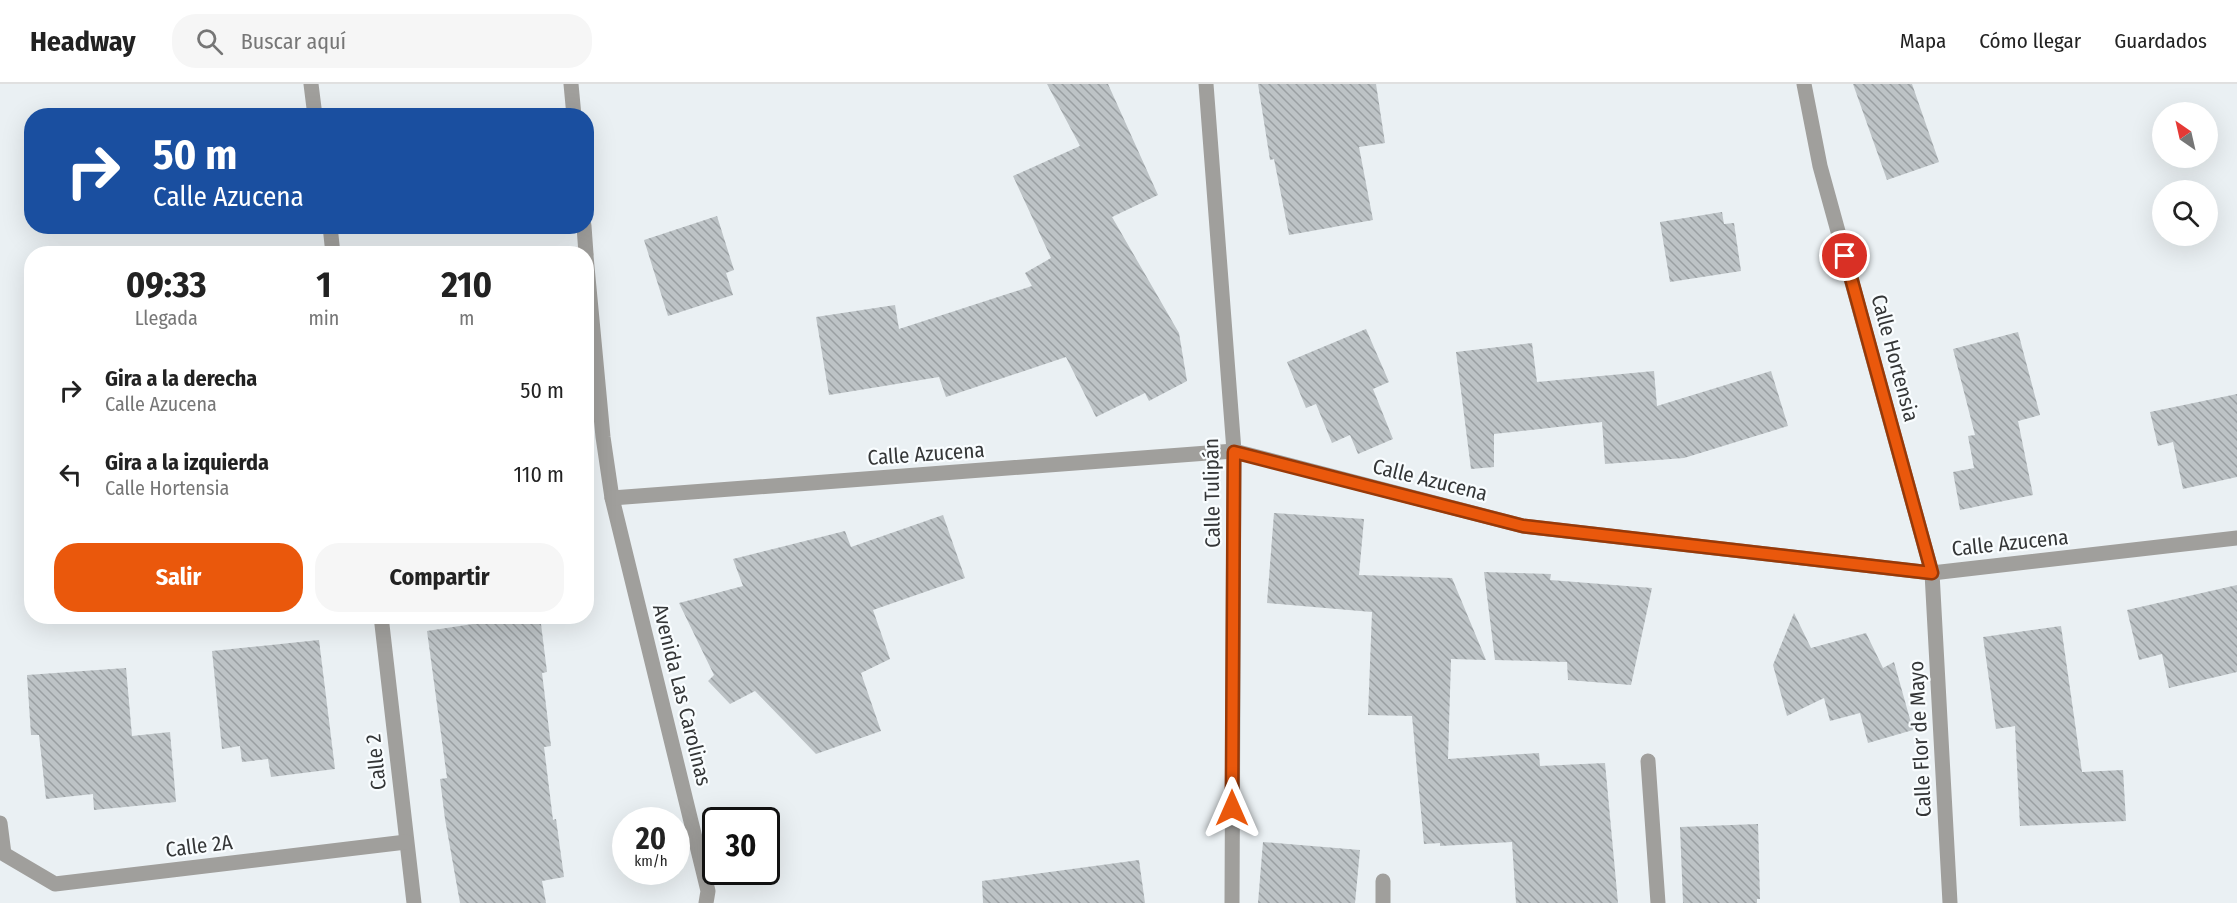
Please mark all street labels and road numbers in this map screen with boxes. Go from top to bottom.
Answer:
street label: Calle Hortensia [1866,292,1924,424]
street label: Calle Azucena [867,437,985,471]
street label: Calle Tulipán [1198,438,1226,548]
street label: Calle Azucena [1370,453,1490,507]
street label: Calle Azucena [1950,524,2070,562]
street label: Avenida Las Carolinas [647,601,717,789]
street label: Calle Flor de Mayo [1903,660,1937,818]
street label: Calle 2 [360,733,392,791]
street label: Calle 2A [164,829,234,863]

